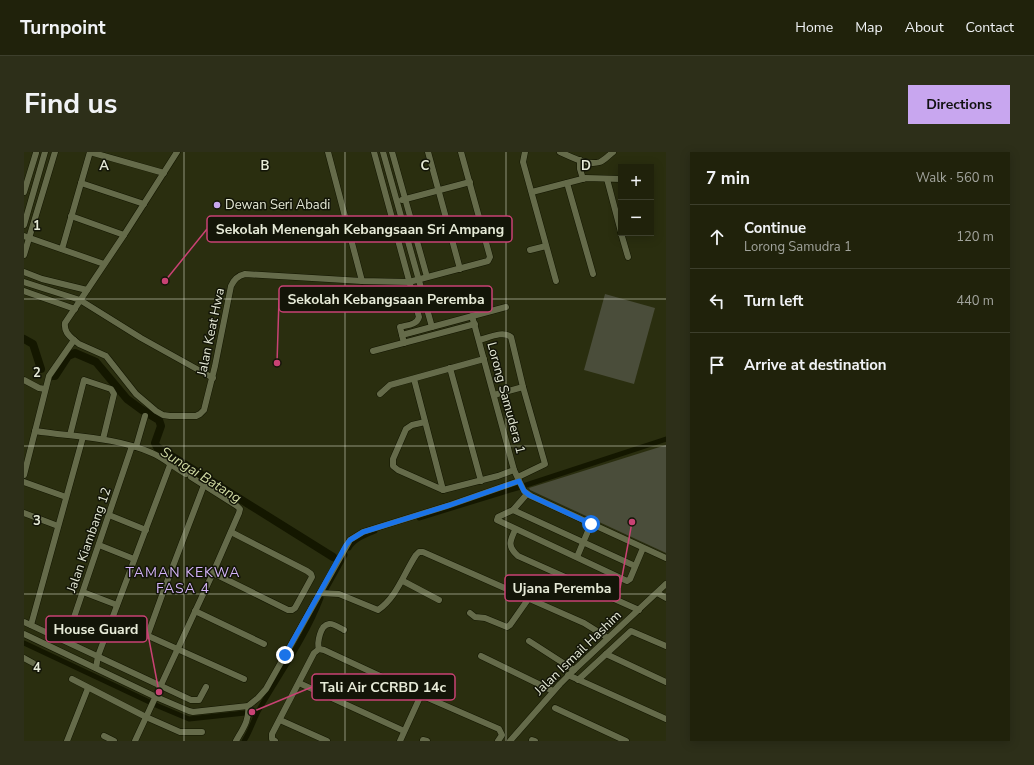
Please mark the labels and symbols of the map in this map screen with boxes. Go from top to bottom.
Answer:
text: A [99,157,109,175]
text: B [261,157,270,175]
text: C [421,157,430,175]
text: D [581,157,591,175]
place label: Dewan Seri Abadi [225,196,330,214]
marker: Dewan Seri Abadi [212,200,222,210]
callout: Sekolah Menengah Kebangsaan Sri Ampang [207,216,512,242]
text: 1 [33,217,41,235]
text: Sekolah Menengah Kebangsaan Sri Ampang [216,220,504,239]
street label: Jalan Keat Hwa [193,286,229,379]
callout: Sekolah Kebangsaan Peremba [279,286,492,312]
text: Sekolah Kebangsaan Peremba [287,290,485,309]
street label: Lorong Samudera 1 [482,340,530,456]
text: 2 [33,364,41,382]
water label: Sungai Batang [157,443,245,507]
street label: Jalan Kiambang 12 [62,485,115,596]
text: 3 [33,512,41,530]
route start [582,515,600,533]
district label: TAMAN KEKWA FASA 4 [125,563,241,598]
callout: Ujana Peremba [505,575,620,601]
text: Ujana Peremba [513,579,611,598]
street label: Jalan Ismail Hashim [530,607,626,700]
callout: House Guard [46,616,147,642]
text: House Guard [53,620,139,639]
route end [276,646,294,664]
text: 4 [33,659,41,677]
callout: Tali Air CCRBD 14c [312,674,455,700]
text: Tali Air CCRBD 14c [320,678,446,697]

